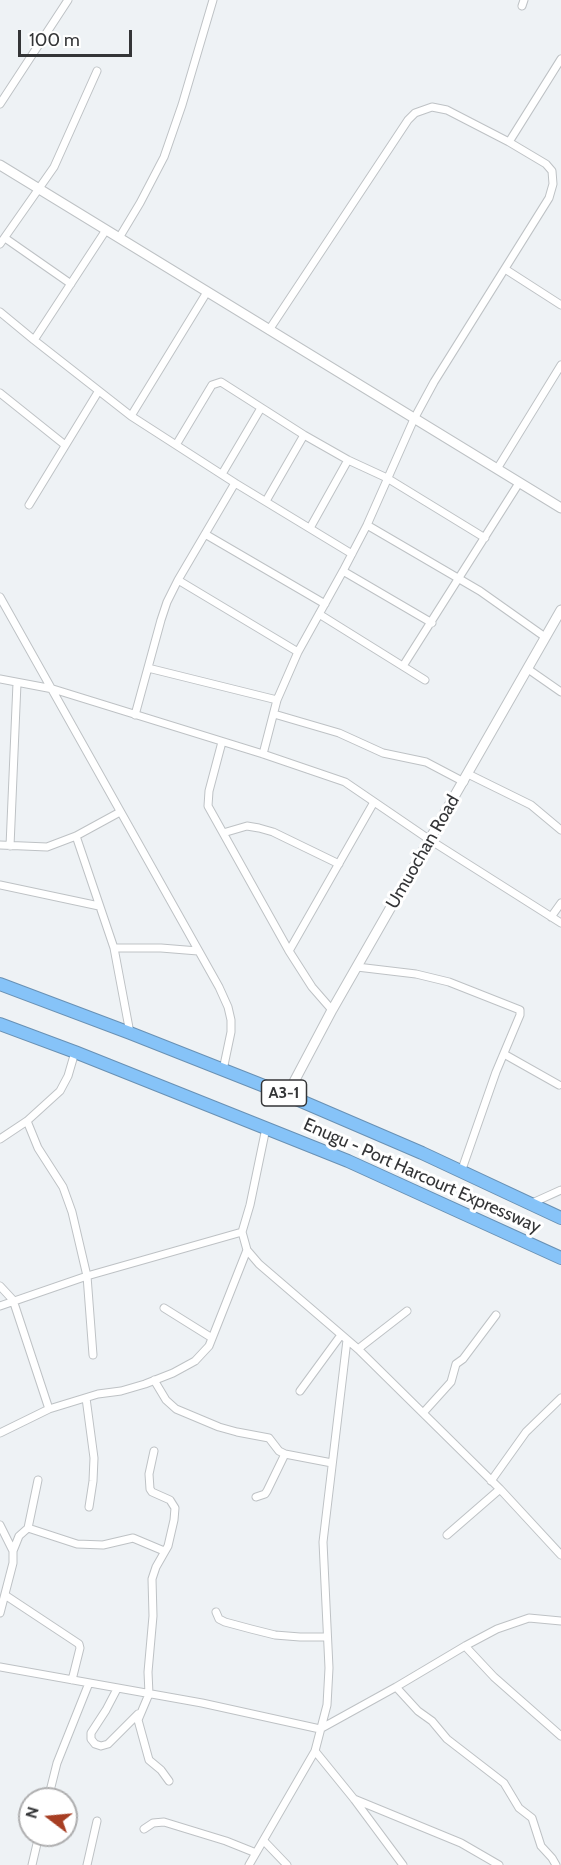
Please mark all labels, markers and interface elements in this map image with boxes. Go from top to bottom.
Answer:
scale bar [21,18,135,56]
text: 100 m [29,29,80,51]
street label: Umuochan Road [382,791,464,913]
road number: A3-1 [262,1080,306,1106]
street label: Enugu - Port Harcourt Expressway [300,1114,544,1238]
north arrow [18,1787,78,1847]
text: N [21,1804,43,1821]

